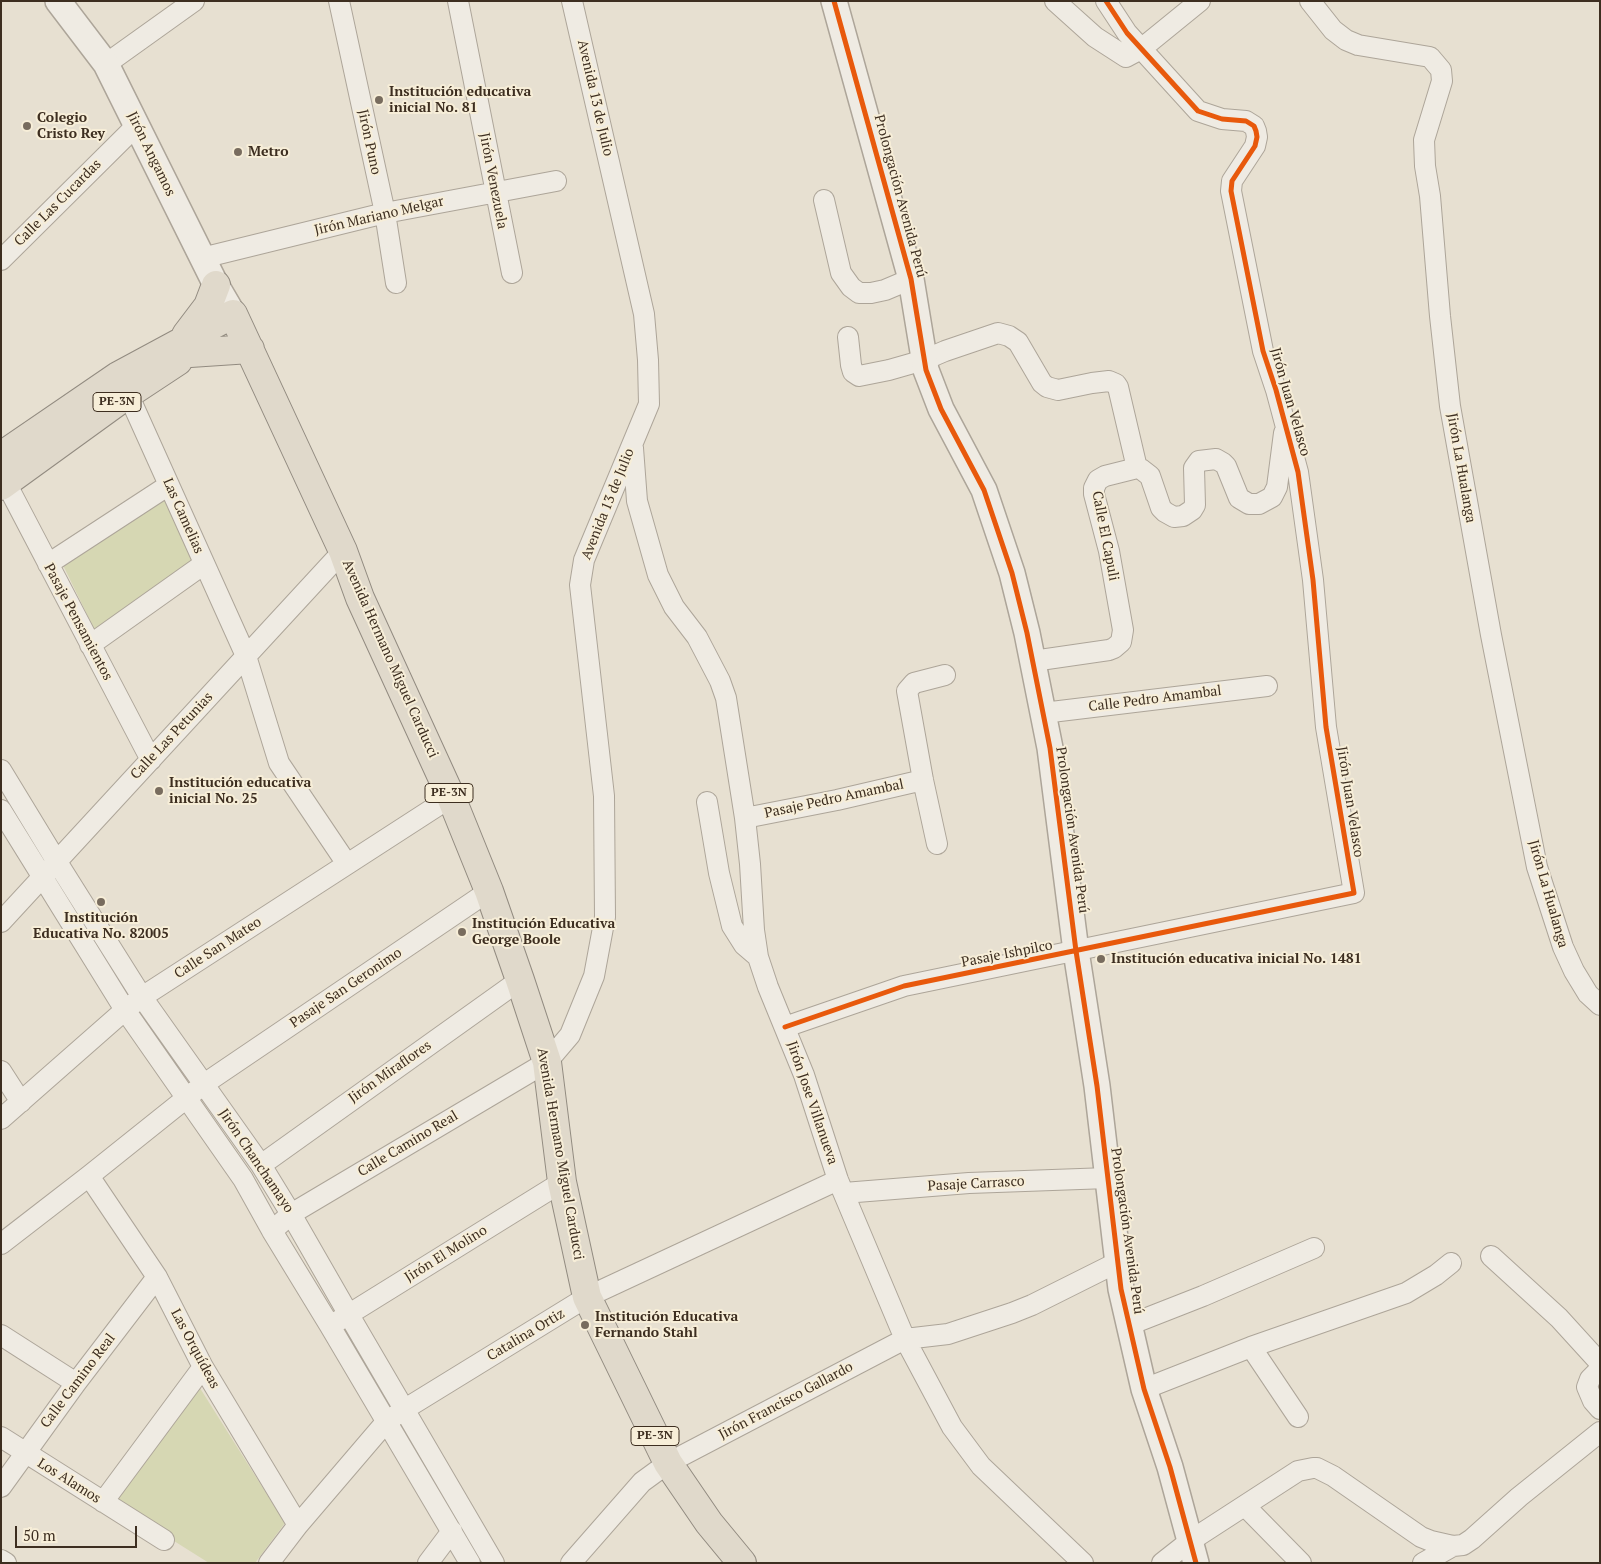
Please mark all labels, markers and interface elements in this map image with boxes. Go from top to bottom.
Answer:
street label: Avenida 13 de Julio [573,38,617,158]
place label: Institución educativa inicial No. 81 [389,84,531,116]
marker: Institución educativa inicial No. 81 [373,94,385,106]
street label: Jirón Puno [354,108,384,176]
street label: Jirón Angamos [123,109,179,199]
place label: Colegio Cristo Rey [37,110,105,142]
street label: Prolongación Avenida Perú [870,113,930,279]
marker: Colegio Cristo Rey [21,120,33,132]
street label: Jirón Venezuela [475,132,511,230]
place label: Metro [248,144,288,160]
marker: Metro [232,146,244,158]
street label: Calle Las Cucardas [11,156,105,250]
street label: Jirón Mariano Melgar [313,193,445,239]
street label: Jirón Juan Velasco [1266,346,1314,458]
road number: PE-3N [93,392,141,412]
street label: Jirón La Hualanga [1443,412,1479,524]
street label: Avenida 13 de Julio [578,446,638,562]
street label: Las Camelias [159,476,207,556]
street label: Calle El Capuli [1088,490,1122,582]
street label: Avenida Hermano Miguel Carducci [339,557,441,761]
street label: Pasaje Pensamientos [40,561,116,683]
street label: Calle Pedro Amambal [1088,683,1222,715]
street label: Calle Las Petunias [127,689,217,783]
street label: Jirón Juan Velasco [1333,745,1367,859]
street label: Prolongación Avenida Perú [1052,746,1092,914]
place label: Institución educativa inicial No. 25 [169,775,311,808]
street label: Pasaje Pedro Amambal [763,776,905,822]
road number: PE-3N [425,784,473,802]
marker: Institución educativa inicial No. 25 [153,785,165,797]
street label: Jirón La Hualanga [1525,838,1571,950]
marker: Institución Educativa No. 82005 [95,896,107,908]
place label: Institución Educativa No. 82005 [33,910,169,942]
street label: Calle San Mateo [171,914,265,982]
place label: Institución Educativa George Boole [472,916,615,949]
marker: Institución Educativa George Boole [456,926,468,938]
street label: Pasaje Ishpilco [960,937,1054,971]
street label: Pasaje San Geronimo [287,944,405,1032]
place label: Institución educativa inicial No. 1481 [1111,951,1362,967]
marker: Institución educativa inicial No. 1481 [1095,953,1107,965]
street label: Jirón Miraflores [345,1037,435,1107]
street label: Jirón Jose Villanueva [783,1039,841,1167]
street label: Avenida Hermano Miguel Carducci [533,1047,587,1261]
street label: Jirón Chanchamayo [215,1106,297,1216]
street label: Calle Camino Real [355,1107,461,1181]
street label: Prolongación Avenida Perú [1107,1147,1147,1315]
street label: Pasaje Carrasco [927,1173,1025,1195]
street label: Jirón El Molino [402,1222,490,1286]
street label: Catalina Ortiz [484,1305,568,1365]
street label: Las Orquídeas [167,1306,223,1392]
place label: Institución Educativa Fernando Stahl [595,1309,738,1341]
marker: Institución Educativa Fernando Stahl [579,1319,591,1331]
street label: Calle Camino Real [37,1331,119,1431]
street label: Jirón Francisco Gallardo [716,1358,856,1444]
road number: PE-3N [631,1426,679,1445]
street label: Los Alamos [34,1455,104,1507]
scale bar [18,1516,140,1548]
text: 50 m [23,1525,56,1545]

